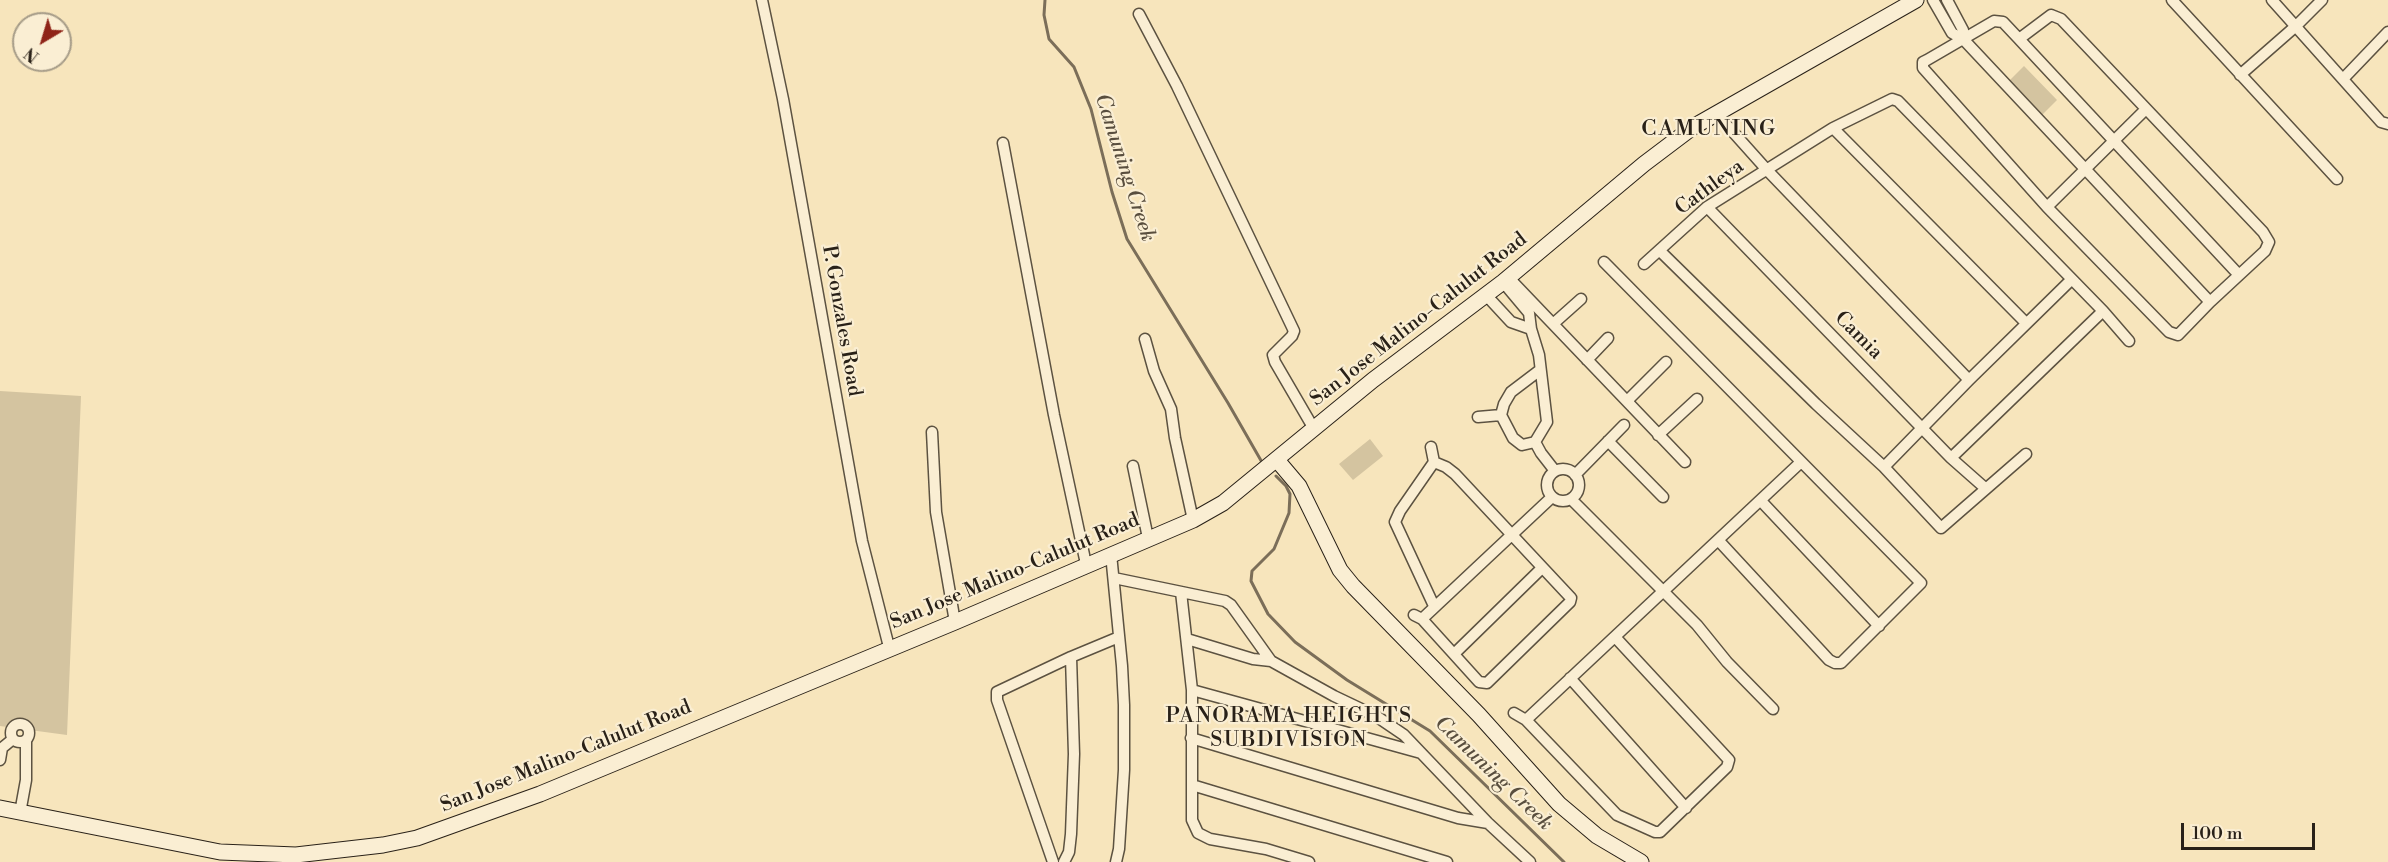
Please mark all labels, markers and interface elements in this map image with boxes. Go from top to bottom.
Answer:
north arrow [12,12,72,72]
text: N [21,43,43,66]
water label: Camuning Creek [1088,91,1160,245]
district label: CAMUNING [1641,117,1777,143]
street label: Cathleya [1671,155,1749,221]
street label: San Jose Malino-Calulut Road [1306,228,1532,412]
street label: P. Gonzales Road [816,244,866,398]
street label: Camia [1829,307,1887,365]
street label: San Jose Malino-Calulut Road [887,509,1143,635]
street label: San Jose Malino-Calulut Road [437,696,695,818]
district label: PANORAMA HEIGHTS SUBDIVISION [1166,704,1412,754]
water label: Camuning Creek [1429,711,1557,837]
scale bar [2184,811,2318,849]
text: 100 m [2192,822,2243,845]

